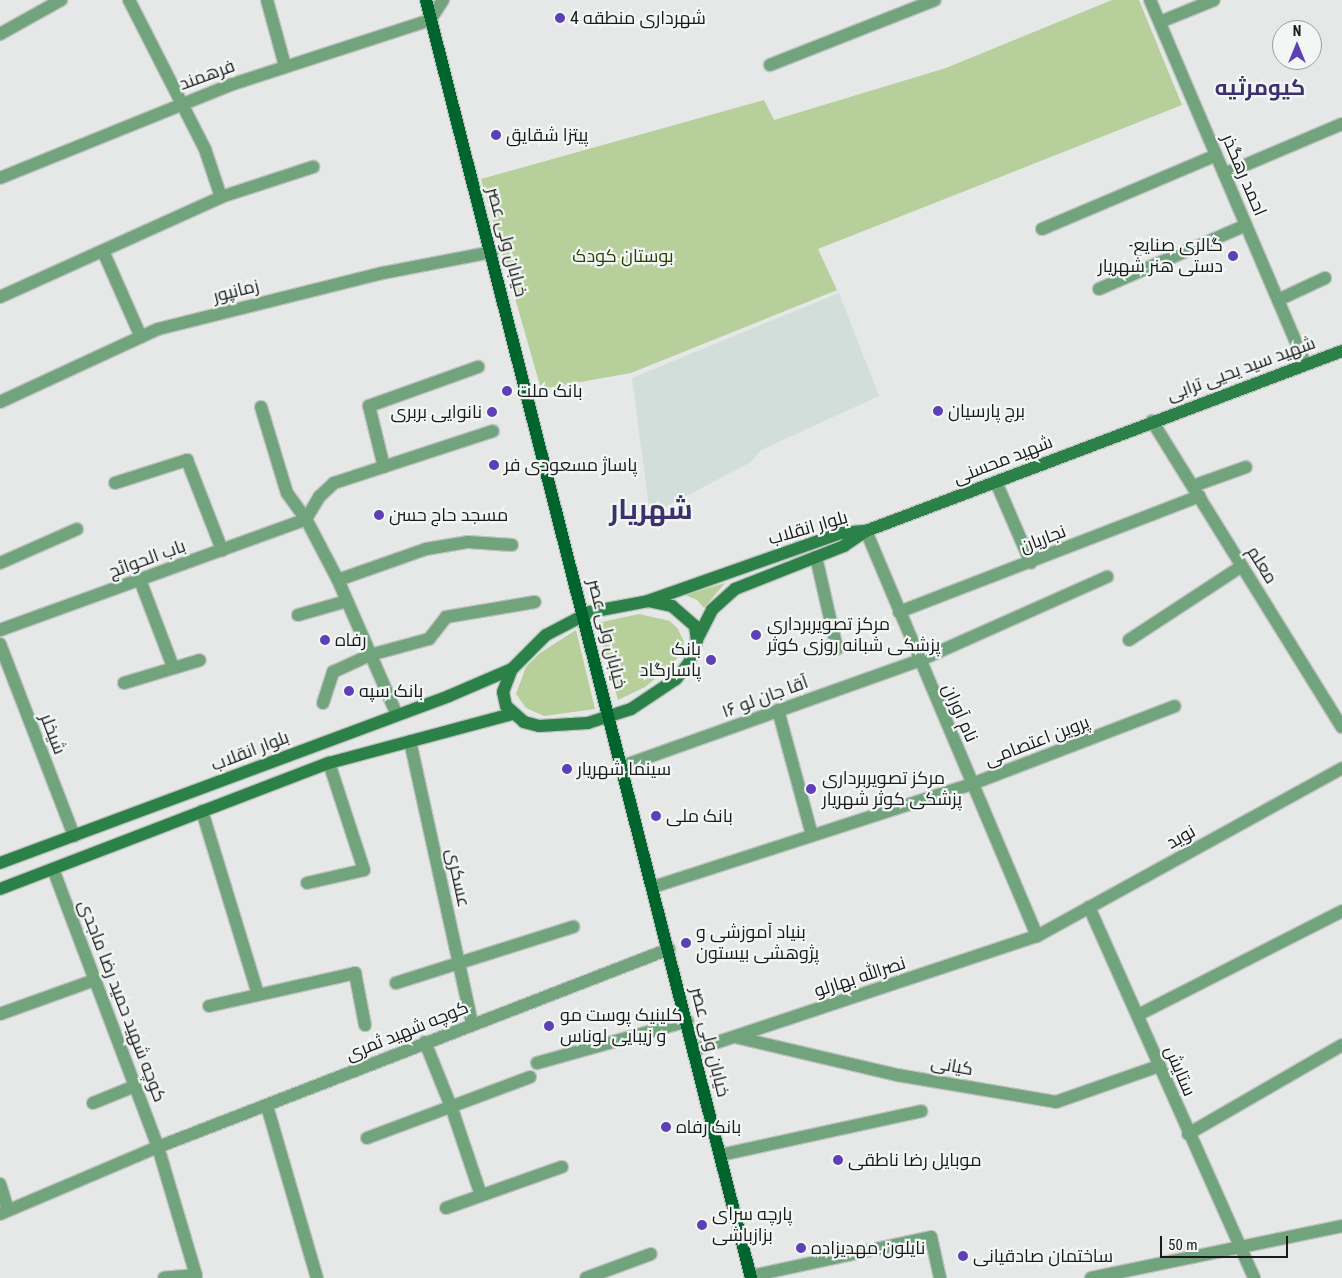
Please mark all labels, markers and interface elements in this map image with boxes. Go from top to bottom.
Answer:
place label: شهرداری منطقه 4 [570,7,706,29]
marker: شهرداری منطقه 4 [554,12,566,24]
north arrow [1272,20,1322,70]
text: N [1293,23,1301,39]
street label: فرهمند [176,55,238,95]
district label: کیومرثیه [1215,75,1305,101]
place label: پیتزا شقایق [506,124,588,146]
marker: پیتزا شقایق [490,129,502,141]
street label: احمد رهگذر [1217,131,1271,219]
street label: خیابان ولی عصر [482,185,532,299]
place label: -گالری صنایع دستی هنر شهریار [1098,235,1223,278]
park label: بوستان کودک [572,245,674,267]
marker: -گالری صنایع دستی هنر شهریار [1227,250,1239,262]
street label: زمانپور [211,275,261,307]
street label: شهید سید یحیی ترابی [1164,332,1318,406]
place label: بانک ملت [517,380,583,402]
marker: بانک ملت [501,385,513,397]
place label: برج پارسیان [948,400,1025,422]
place label: نانوایی بربری [390,401,482,423]
marker: برج پارسیان [932,405,944,417]
marker: نانوایی بربری [486,406,498,418]
street label: شهید محسنی [950,431,1056,489]
place label: پاساژ مسعودی فر [504,454,637,476]
marker: پاساژ مسعودی فر [488,459,500,471]
district label: شهریار [609,493,693,527]
place label: مسجد حاج حسن [389,504,508,526]
street label: بلوار انقلاب [766,506,850,550]
marker: مسجد حاج حسن [373,509,385,521]
street label: نجاریان [1017,520,1069,558]
street label: باب الحوائج [105,535,189,583]
street label: معلم [1242,542,1282,588]
street label: خیابان ولی عصر [583,577,631,691]
place label: مرکز تصویربرداری پزشکی شبانه روزی کوثر [767,614,940,656]
marker: مرکز تصویربرداری پزشکی شبانه روزی کوثر [749,628,763,642]
place label: رفاه [335,629,366,651]
marker: رفاه [319,634,331,646]
place label: بانک پاسارگاد [640,639,701,682]
marker: بانک پاسارگاد [705,654,717,666]
street label: آقا جان لو ۱۶ [719,671,811,723]
place label: بانک سپه [359,680,423,702]
street label: نام آوران [938,680,982,746]
marker: بانک سپه [343,685,355,697]
street label: شیخلر [35,711,71,757]
street label: پروین اعتصامی [982,711,1092,771]
street label: بلوار انقلاب [208,726,292,776]
place label: سینما شهریار [577,758,671,780]
marker: سینما شهریار [561,763,573,775]
place label: مرکز تصویربرداری پزشکی کوثر شهریار [822,768,962,811]
marker: مرکز تصویربرداری پزشکی کوثر شهریار [804,782,818,796]
place label: بانک ملی [666,805,733,827]
marker: بانک ملی [650,810,662,822]
street label: نوید [1163,820,1199,854]
street label: عسکری [441,847,475,909]
street label: کوچه شهید حمید رضا ماجدی [73,897,171,1105]
place label: بنیاد آموزشی و پژوهشی بیستون [696,922,819,964]
marker: بنیاد آموزشی و پژوهشی بیستون [680,937,692,949]
street label: نصرالله بهارلو [811,952,909,1002]
street label: خیابان ولی عصر [686,985,734,1099]
street label: کوچه شهید ثمری [342,997,472,1065]
place label: کلینیک پوست مو و زیبایی لوناس [560,1005,682,1048]
marker: کلینیک پوست مو و زیبایی لوناس [542,1019,556,1033]
street label: ستایش [1160,1043,1200,1099]
street label: کیانی [929,1052,975,1080]
place label: بانک رفاه [676,1116,741,1138]
marker: بانک رفاه [660,1121,672,1133]
place label: موبایل رضا ناطقی [848,1149,981,1171]
marker: موبایل رضا ناطقی [832,1154,844,1166]
place label: پارچه سرای بزازباشی [712,1204,792,1246]
marker: پارچه سرای بزازباشی [696,1219,708,1231]
scale bar [1162,1226,1290,1258]
text: 50 m [1168,1236,1198,1254]
place label: نایلون مهدیزاده [811,1237,925,1259]
marker: نایلون مهدیزاده [795,1242,807,1254]
place label: ساختمان صادقیانی [973,1245,1113,1267]
marker: ساختمان صادقیانی [957,1250,969,1262]

